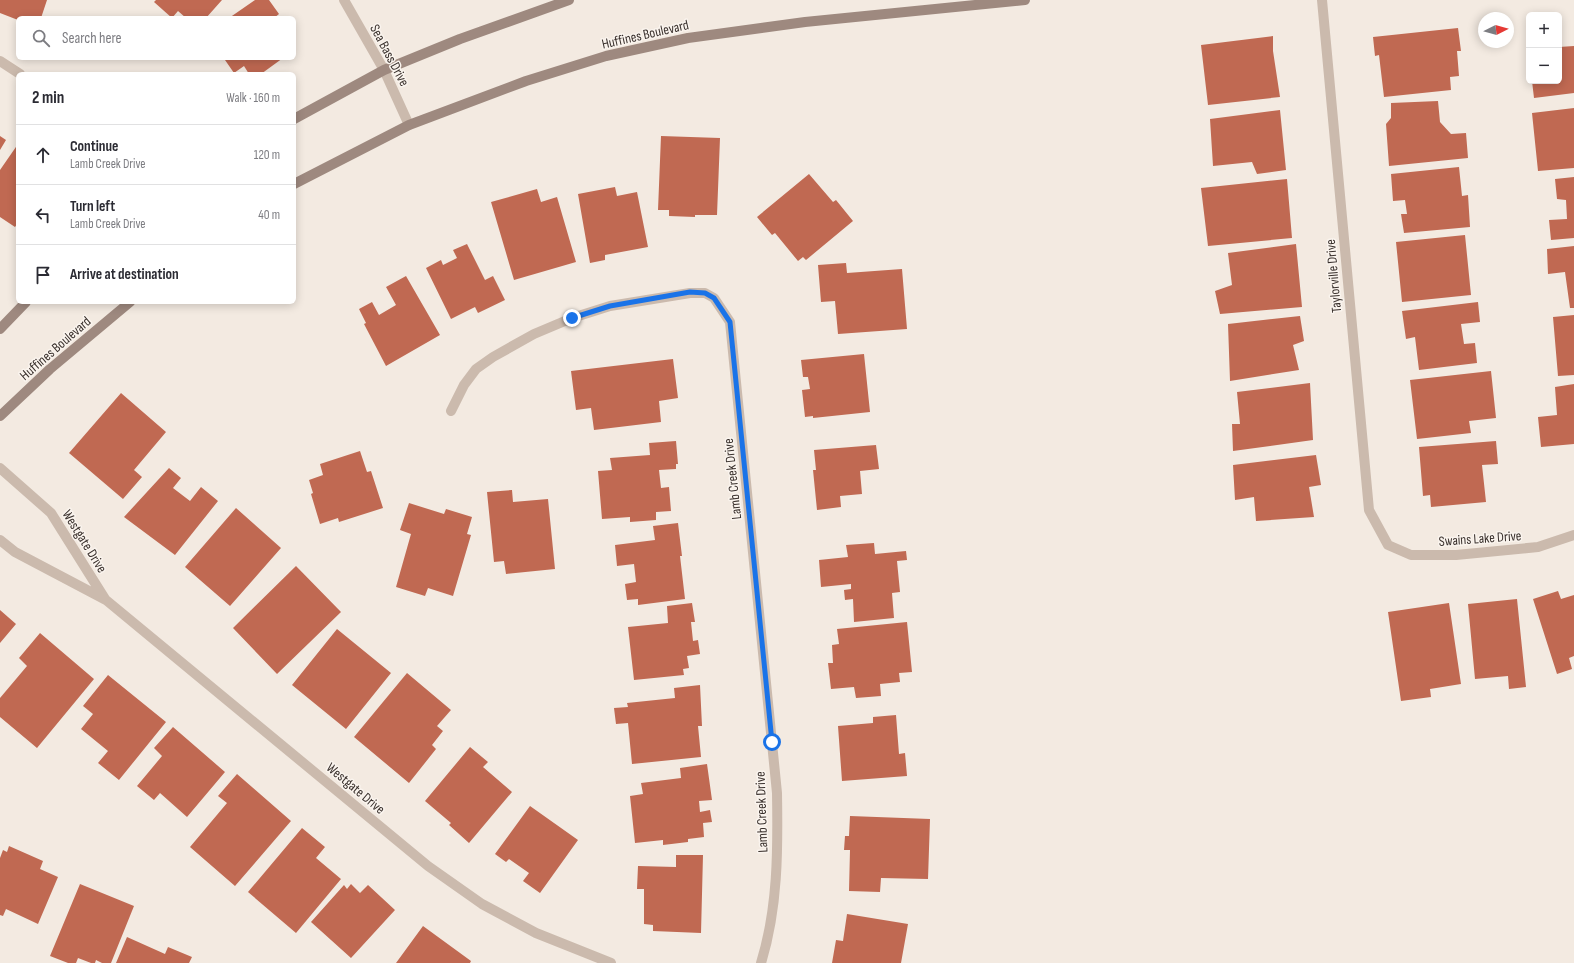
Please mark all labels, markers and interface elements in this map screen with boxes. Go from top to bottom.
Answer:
north arrow [1478,12,1514,48]
map controls [1526,12,1562,84]
button: + [1526,12,1562,48]
search box [16,16,296,60]
street label: Huffines Boulevard [600,16,690,53]
street label: Sea Bass Drive [366,21,413,89]
icon: search [30,27,52,49]
text: Search here [62,29,122,48]
button: − [1526,48,1562,84]
text: 2 min [32,88,64,108]
text: Walk · 160 m [226,90,280,106]
text: Continue [70,137,119,156]
icon: ahead [32,144,54,166]
text: 120 m [254,147,280,163]
text: Lamb Creek Drive [70,156,146,172]
text: Turn left [70,197,115,216]
icon: left [32,204,54,226]
text: 40 m [258,207,280,223]
text: Lamb Creek Drive [70,216,146,232]
street label: Taylorville Drive [1322,239,1345,313]
icon: arrive [32,264,54,286]
text: Arrive at destination [70,265,179,284]
route end [563,309,581,327]
street label: Huffines Boulevard [16,313,95,384]
street label: Lamb Creek Drive [720,438,745,520]
street label: Westgate Drive [59,507,111,576]
street label: Swains Lake Drive [1438,527,1522,550]
route start [763,733,781,751]
street label: Westgate Drive [323,759,388,818]
street label: Lamb Creek Drive [752,771,771,853]

